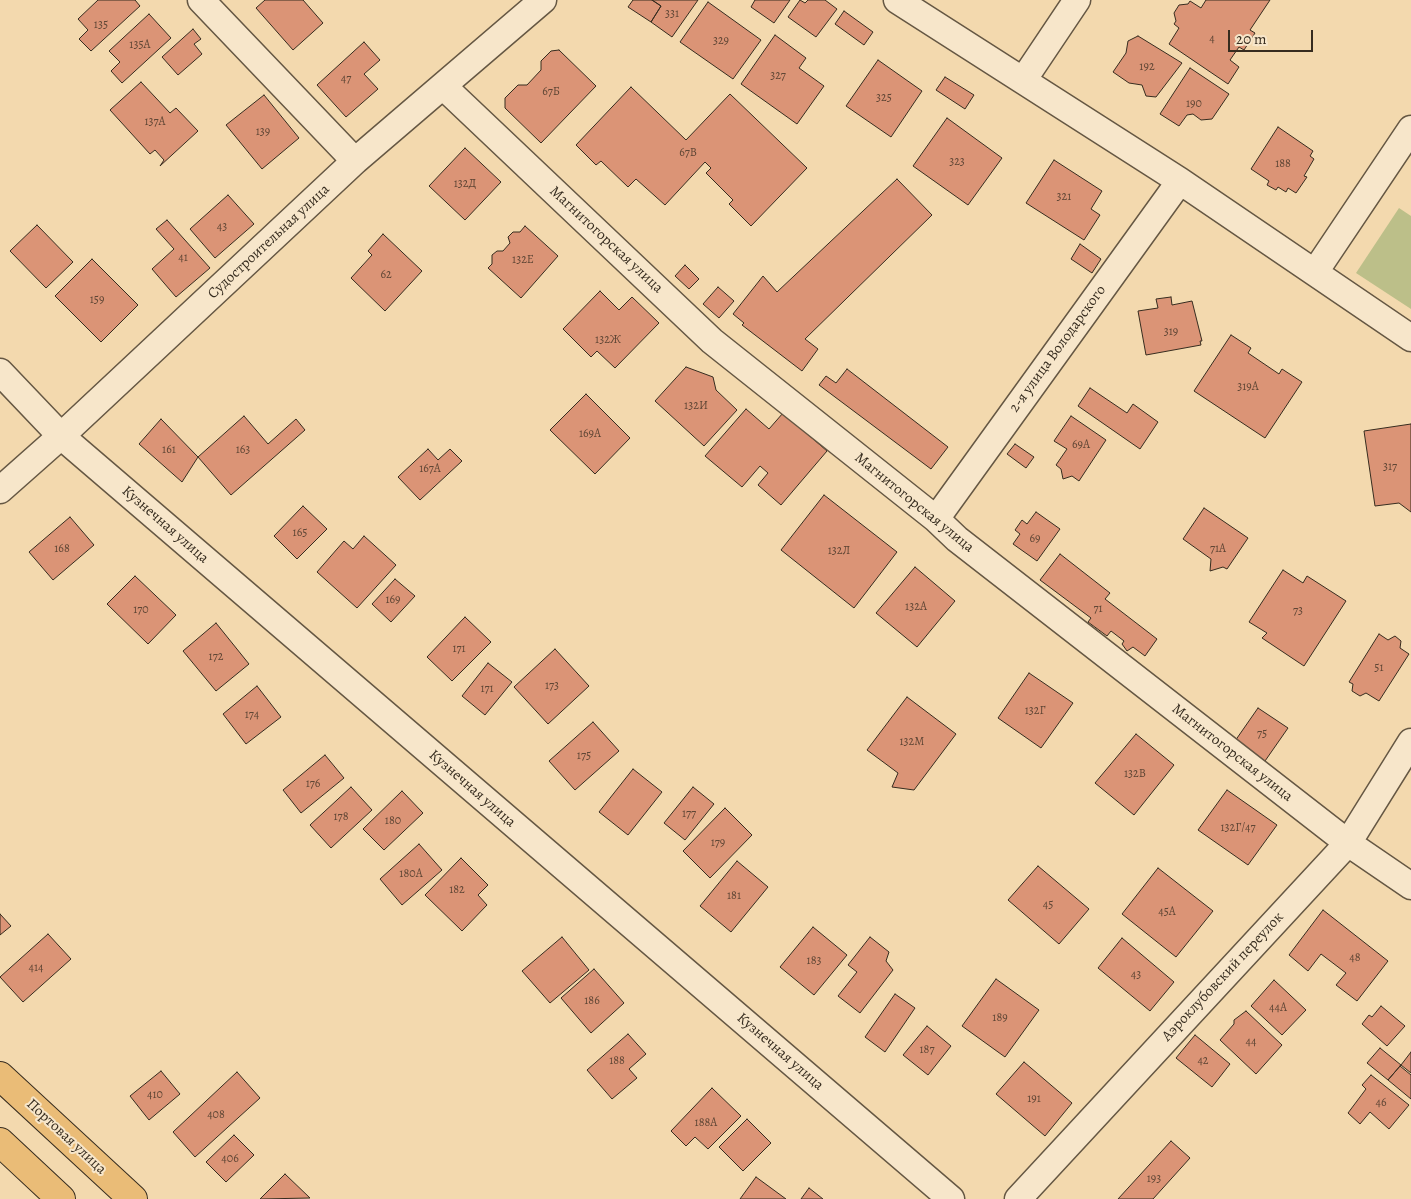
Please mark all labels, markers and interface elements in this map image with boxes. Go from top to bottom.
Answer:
house number: 331 [665,7,679,21]
house number: 135 [94,18,108,32]
scale bar [1231,20,1316,52]
text: 20 m [1236,29,1267,49]
house number: 4 [1209,32,1215,46]
house number: 329 [713,34,729,48]
house number: 135А [129,38,151,52]
house number: 192 [1139,60,1155,74]
house number: 327 [770,69,786,83]
house number: 47 [341,72,351,86]
house number: 67Б [542,85,560,99]
house number: 325 [876,91,892,105]
house number: 190 [1186,97,1202,111]
house number: 137А [144,115,166,129]
house number: 139 [256,125,270,139]
house number: 67В [679,146,697,160]
house number: 323 [949,155,965,169]
house number: 188 [1275,157,1291,171]
house number: 132Д [454,177,476,191]
street label: Судостроительная улица [204,181,334,303]
street label: Магнитогорская улица [546,183,666,297]
house number: 321 [1057,190,1071,204]
house number: 43 [217,220,227,234]
house number: 41 [178,251,188,265]
house number: 132Е [512,253,534,267]
house number: 62 [380,268,392,282]
street label: 2-я улица Володарского [1006,282,1110,416]
house number: 159 [90,293,104,307]
house number: 319 [1164,325,1178,339]
house number: 132Ж [595,333,621,347]
house number: 319А [1237,380,1259,394]
house number: 132И [684,399,708,413]
house number: 169А [579,427,601,441]
house number: 69А [1072,438,1090,452]
house number: 161 [162,443,176,457]
house number: 163 [236,443,250,457]
street label: Магнитогорская улица [851,449,977,557]
house number: 317 [1383,460,1397,474]
house number: 167А [419,462,441,476]
street label: Кузнечная улица [118,482,212,568]
house number: 165 [293,526,307,540]
house number: 69 [1029,532,1041,546]
house number: 168 [54,542,70,556]
house number: 71А [1210,542,1226,556]
house number: 132Л [828,544,850,558]
house number: 169 [385,593,401,607]
house number: 132А [905,600,927,614]
house number: 71 [1093,602,1103,616]
house number: 170 [133,603,149,617]
house number: 73 [1293,604,1303,618]
house number: 171 [452,642,466,656]
house number: 172 [209,650,223,664]
house number: 51 [1374,661,1384,675]
house number: 173 [545,679,559,693]
house number: 171 [480,682,494,696]
street label: Магнитогорская улица [1168,700,1296,806]
house number: 132Г [1025,704,1045,718]
house number: 174 [245,708,259,722]
house number: 75 [1257,727,1267,741]
house number: 132М [900,735,924,749]
street label: Кузнечная улица [425,746,519,832]
house number: 175 [577,749,591,763]
house number: 132В [1124,767,1146,781]
house number: 176 [306,777,320,791]
house number: 177 [682,807,696,821]
house number: 178 [334,810,348,824]
house number: 180 [385,814,401,828]
house number: 132Г/47 [1220,821,1256,835]
house number: 179 [711,836,725,850]
house number: 180А [399,867,423,881]
house number: 182 [449,883,465,897]
house number: 181 [727,889,741,903]
house number: 45 [1043,898,1053,912]
house number: 45А [1158,905,1176,919]
street label: Аэроклубовский переулок [1158,909,1288,1045]
house number: 48 [1349,951,1361,965]
house number: 183 [807,954,821,968]
house number: 414 [29,961,43,975]
house number: 43 [1131,968,1141,982]
house number: 186 [584,994,600,1008]
house number: 44А [1269,1001,1287,1015]
street label: Кузнечная улица [733,1009,827,1095]
house number: 189 [992,1011,1008,1025]
house number: 44 [1246,1035,1256,1049]
house number: 187 [920,1043,934,1057]
house number: 188 [609,1054,625,1068]
house number: 42 [1197,1054,1209,1068]
house number: 410 [147,1088,163,1102]
house number: 191 [1027,1092,1041,1106]
street label: Портовая улица [22,1095,110,1179]
house number: 46 [1376,1096,1386,1110]
house number: 408 [207,1108,225,1122]
house number: 188А [695,1116,717,1130]
house number: 406 [221,1152,239,1166]
house number: 193 [1147,1172,1161,1186]

